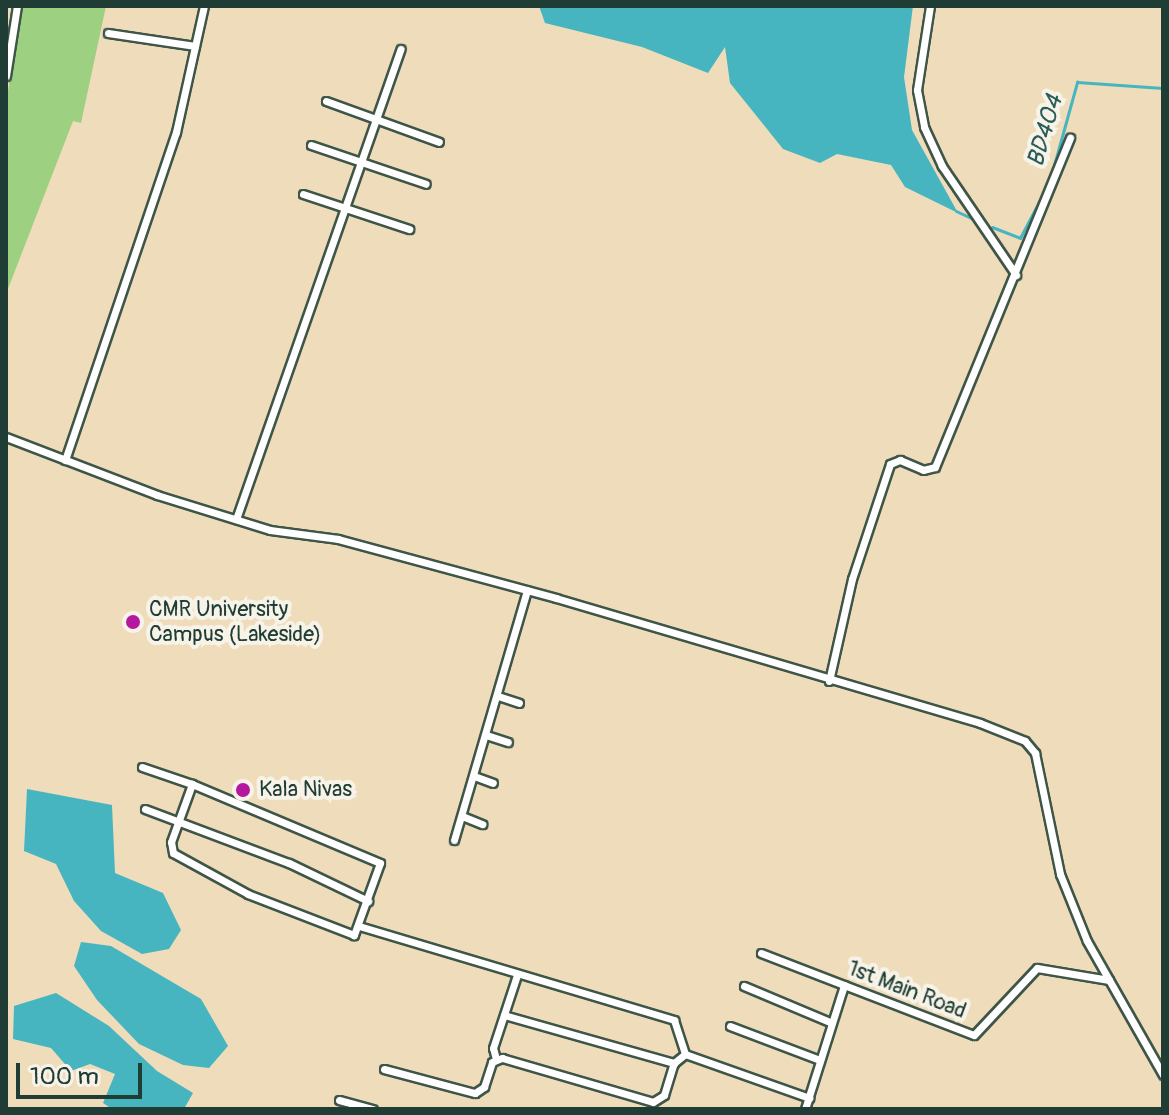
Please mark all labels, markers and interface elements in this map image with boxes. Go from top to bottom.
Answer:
water label: BD404 [1021,92,1069,170]
place label: CMR University Campus (Lakeside) [149,596,321,648]
marker: CMR University Campus (Lakeside) [124,613,142,631]
place label: Kala Nivas [259,777,352,803]
marker: Kala Nivas [234,781,252,799]
street label: 1st Main Road [844,955,970,1025]
scale bar [20,1047,146,1097]
text: 100 m [30,1062,99,1091]

